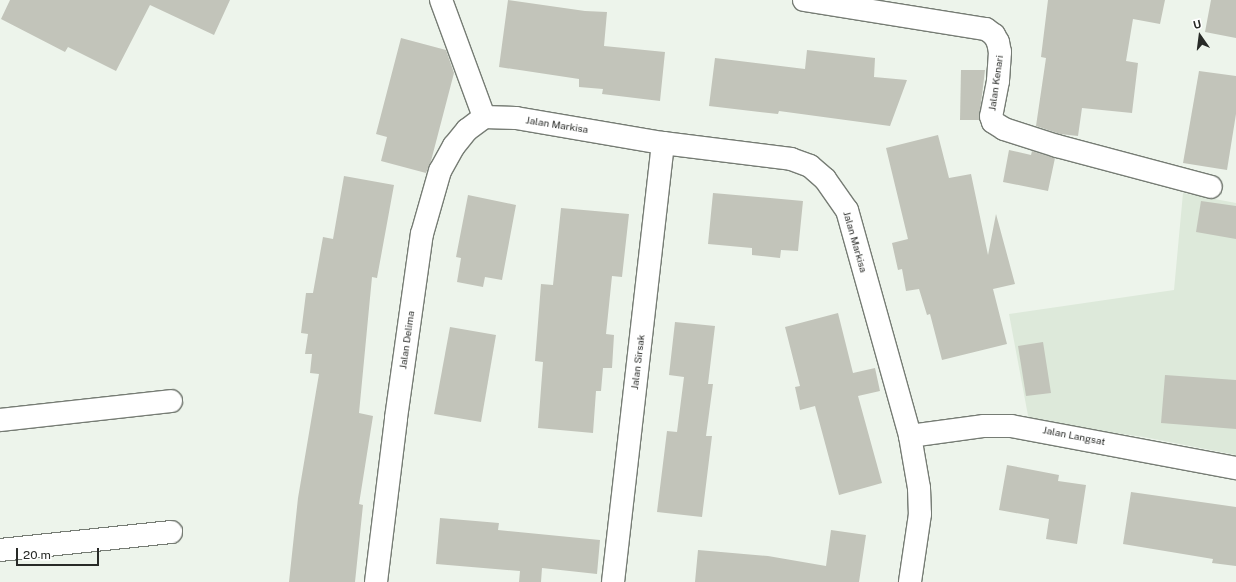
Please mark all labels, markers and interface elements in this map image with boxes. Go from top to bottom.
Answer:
north arrow [1180,16,1220,56]
text: U [1192,18,1202,31]
street label: Jalan Kenari [986,54,1006,112]
street label: Jalan Markisa [525,114,589,136]
street label: Jalan Markisa [841,210,869,274]
street label: Jalan Delima [397,310,417,370]
street label: Jalan Sirsak [629,334,647,390]
street label: Jalan Langsat [1042,424,1106,448]
scale bar [18,540,101,566]
text: 20 m [23,548,51,562]

